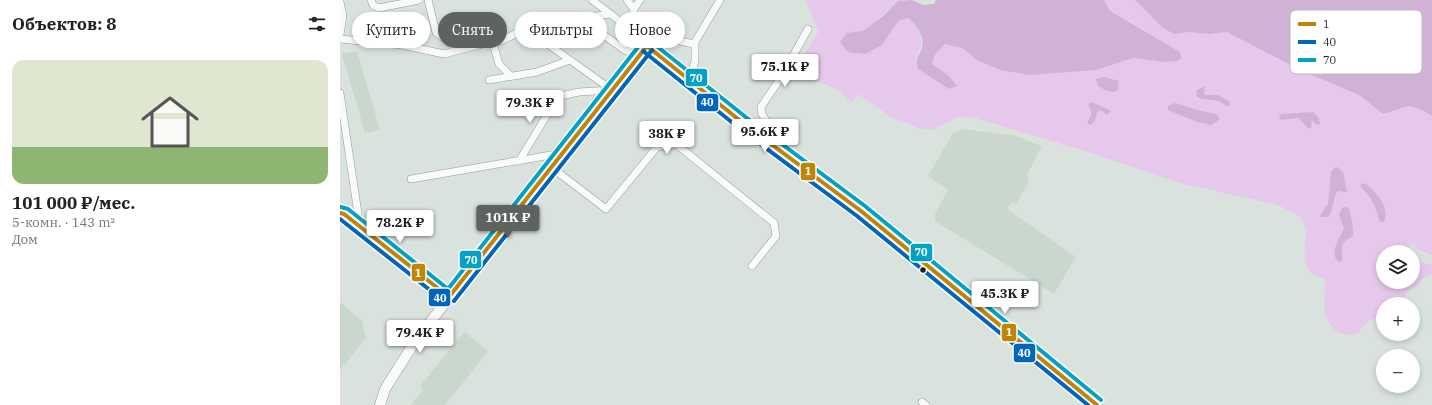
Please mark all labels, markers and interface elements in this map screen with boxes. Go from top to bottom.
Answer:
legend [1290,10,1422,74]
chip: Купить [352,12,430,48]
chip: Снять [438,12,507,48]
chip: Фильтры [515,12,607,48]
chip: Новое [615,12,685,48]
text: Объектов: 8 [12,13,116,35]
icon: filters [306,13,328,35]
text: 1 [1323,17,1330,31]
text: 40 [1323,35,1337,49]
text: 70 [1323,53,1337,67]
pin: 75.1K ₽ [748,54,822,88]
text: 75.1K ₽ [761,58,809,75]
line badge: 70 [685,68,708,87]
text: 70 [689,71,703,85]
icon: home [134,86,206,158]
pin: 79.3K ₽ [493,90,567,124]
line badge: 40 [696,93,719,112]
text: 79.3K ₽ [506,94,554,111]
text: 40 [700,95,714,109]
pin: 95.6K ₽ [728,119,802,153]
pin: 38K ₽ [639,121,695,155]
text: 95.6K ₽ [741,123,789,140]
text: 38K ₽ [648,125,686,142]
line badge: 1 [800,162,816,181]
text: 1 [805,164,812,178]
text: 101 000 ₽/мес. [12,192,135,214]
pin: 101K ₽ [475,205,541,239]
text: 101K ₽ [485,209,531,226]
pin: 78.2K ₽ [363,210,437,244]
text: 5-комн. · 143 m² [12,214,115,231]
text: 78.2K ₽ [376,214,424,231]
text: Дом [12,231,38,248]
line badge: 70 [910,243,933,262]
text: 70 [914,245,928,259]
map controls [1376,245,1420,393]
button: layers [1376,245,1420,289]
line badge: 70 [459,250,482,269]
text: 70 [464,253,478,267]
line badge: 1 [411,263,426,282]
unlabelled marker [918,265,928,275]
text: 1 [415,266,422,280]
pin: 45.3K ₽ [968,281,1042,315]
text: 45.3K ₽ [981,285,1029,302]
line badge: 40 [428,288,451,307]
text: 40 [433,291,447,305]
button: + [1376,297,1420,341]
pin: 79.4K ₽ [383,320,457,354]
line badge: 1 [1001,323,1017,342]
text: 79.4K ₽ [396,324,444,341]
text: 1 [1006,325,1013,339]
line badge: 40 [1013,343,1036,363]
text: 40 [1017,346,1031,360]
button: − [1376,349,1420,393]

